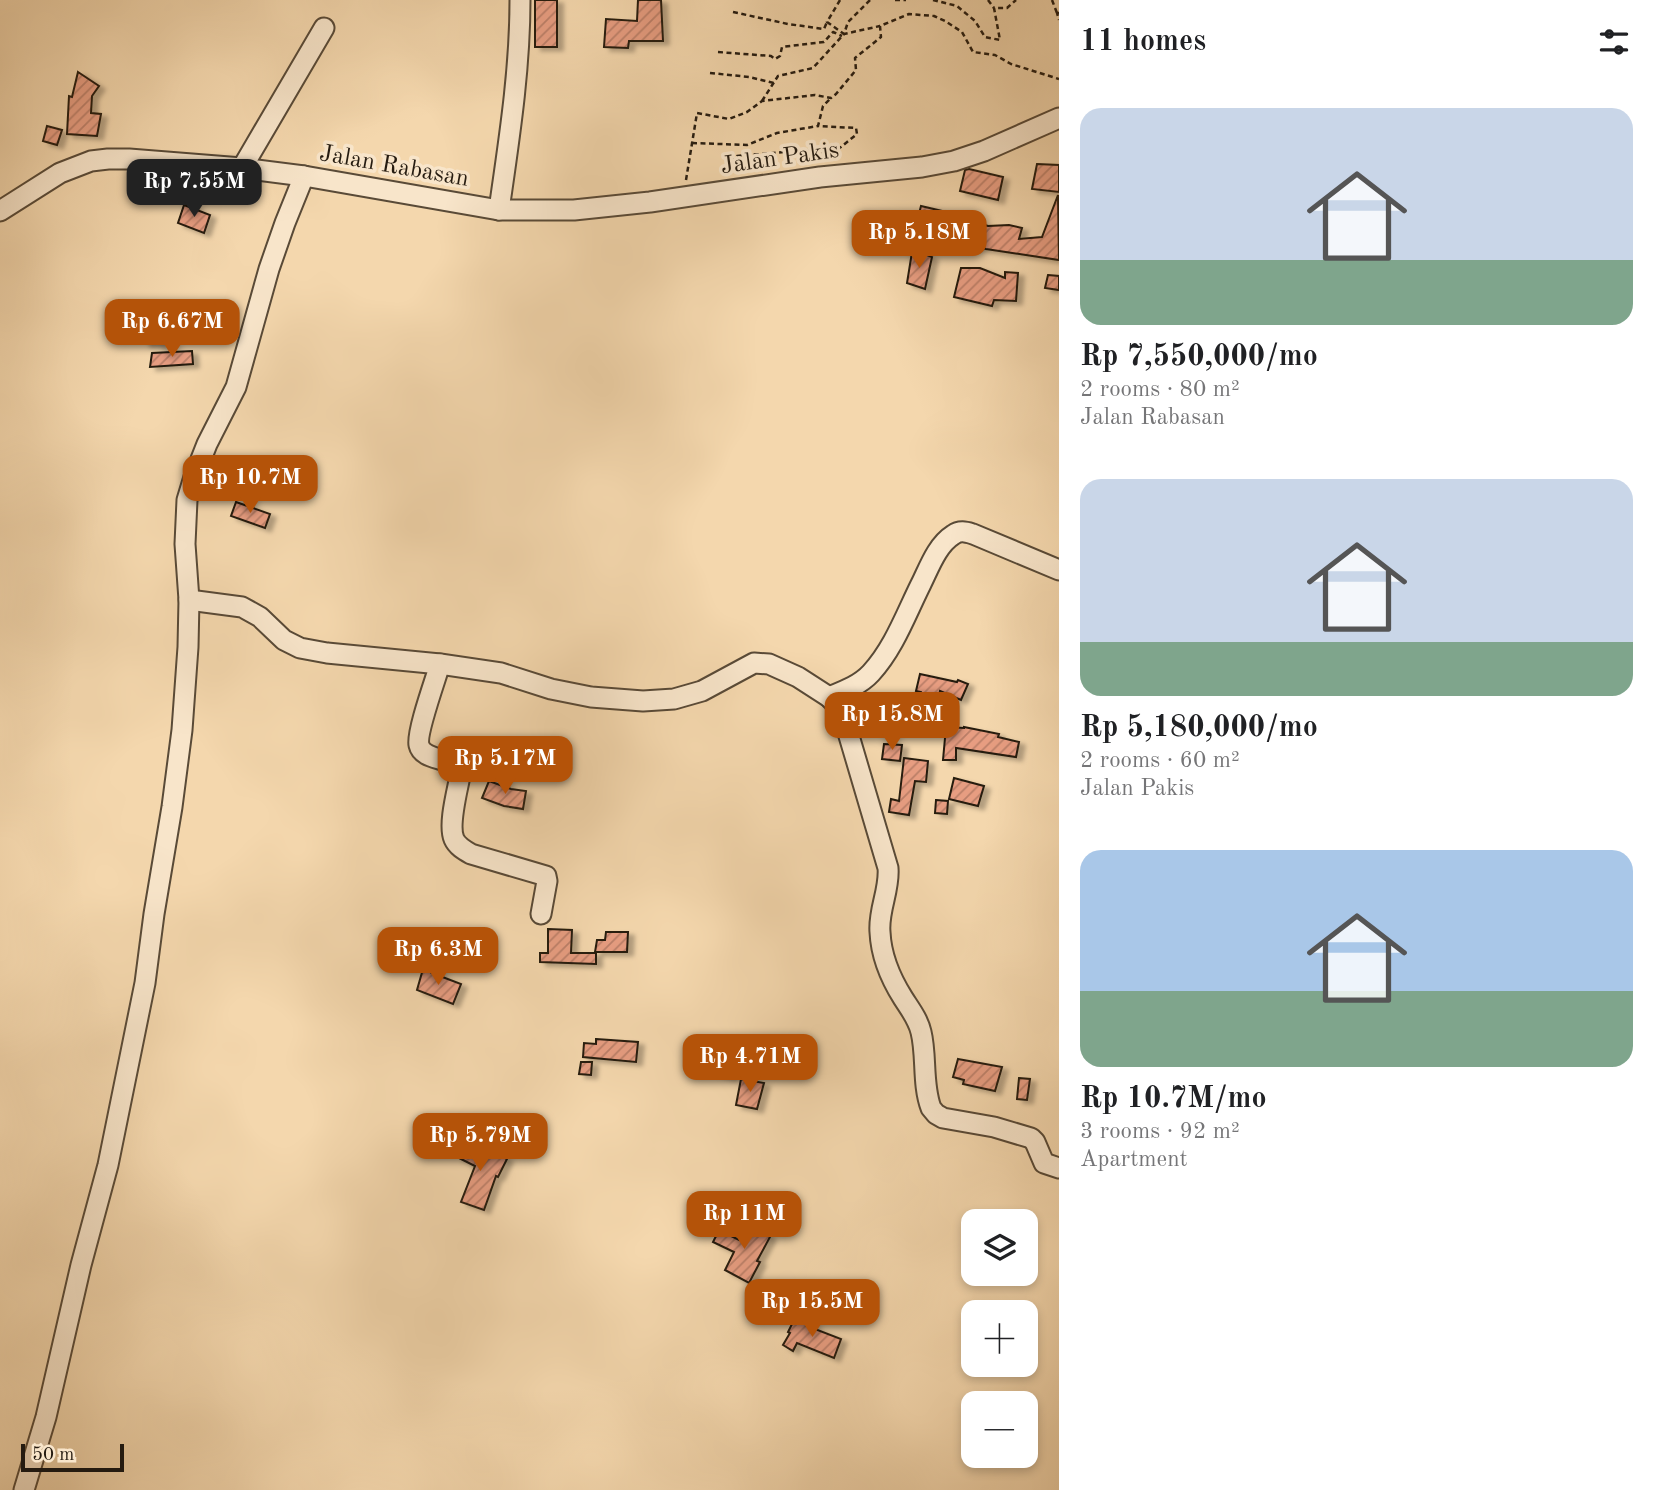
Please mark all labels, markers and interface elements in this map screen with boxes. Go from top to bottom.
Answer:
icon: filters [1595,23,1633,61]
text: 11 homes [1080,27,1206,57]
street label: Jalan Pakis [719,139,841,179]
street label: Jalan Rabasan [317,142,471,192]
icon: home [1294,153,1420,279]
pin: Rp 7.55M [122,160,266,219]
text: Rp 7.55M [143,170,245,193]
pin: Rp 5.18M [847,210,991,270]
text: Rp 5.18M [868,221,970,244]
pin: Rp 6.67M [100,300,244,359]
text: Rp 6.67M [121,310,223,333]
text: Rp 7,550,000/mo [1080,342,1318,372]
text: 2 rooms · 80 m² [1080,378,1240,401]
text: Jalan Rabasan [1080,406,1225,429]
pin: Rp 10.7M [178,456,322,515]
text: Rp 10.7M [199,466,301,489]
icon: home [1294,524,1420,650]
pin: Rp 15.8M [820,692,964,752]
text: Rp 15.8M [841,703,943,726]
text: Rp 5,180,000/mo [1080,713,1318,743]
pin: Rp 5.17M [433,736,577,796]
text: Rp 5.17M [454,747,556,770]
text: 2 rooms · 60 m² [1080,749,1240,772]
text: Jalan Pakis [1080,777,1194,800]
icon: home [1294,895,1420,1021]
pin: Rp 6.3M [373,928,503,987]
text: Rp 6.3M [393,938,483,961]
pin: Rp 4.71M [678,1034,822,1094]
text: Rp 4.71M [699,1045,801,1068]
text: Rp 10.7M/mo [1080,1084,1267,1114]
pin: Rp 5.79M [408,1114,552,1173]
text: 3 rooms · 92 m² [1080,1120,1240,1143]
text: Rp 5.79M [429,1124,531,1147]
text: Apartment [1080,1148,1188,1171]
pin: Rp 11M [687,1192,801,1251]
text: Rp 11M [703,1202,785,1225]
map controls [961,1209,1038,1468]
button: layers [961,1209,1038,1286]
pin: Rp 15.5M [740,1280,884,1339]
text: Rp 15.5M [761,1290,863,1313]
button: + [961,1300,1038,1377]
button: − [961,1391,1038,1468]
scale bar [21,1441,124,1473]
text: 50 m [32,1446,74,1465]

